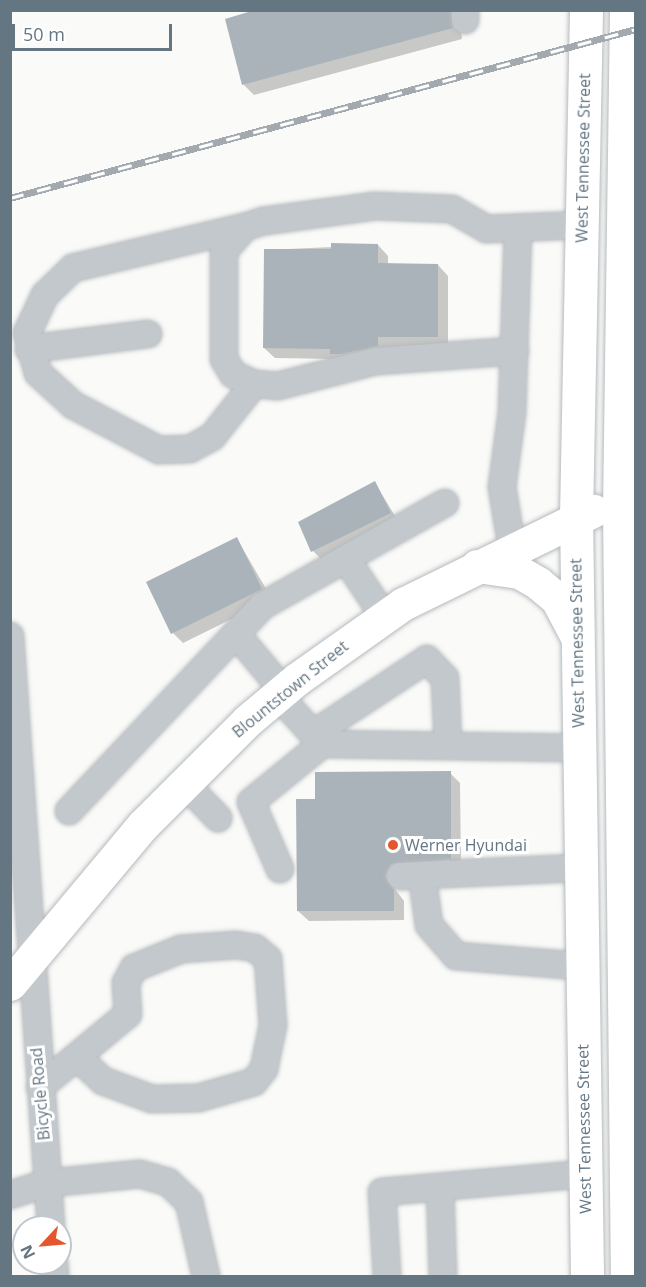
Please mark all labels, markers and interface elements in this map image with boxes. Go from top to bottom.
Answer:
scale bar [15,12,176,50]
text: 50 m [23,22,65,46]
street label: West Tennessee Street [572,73,594,243]
street label: West Tennessee Street [566,558,588,728]
street label: Blountstown Street [228,636,352,742]
place label: Werner Hyundai [405,835,527,855]
marker: Werner Hyundai [386,838,400,852]
street label: West Tennessee Street [573,1044,595,1214]
street label: Bicycle Road [26,1047,54,1141]
north arrow [12,1215,72,1275]
text: N [15,1241,40,1263]

